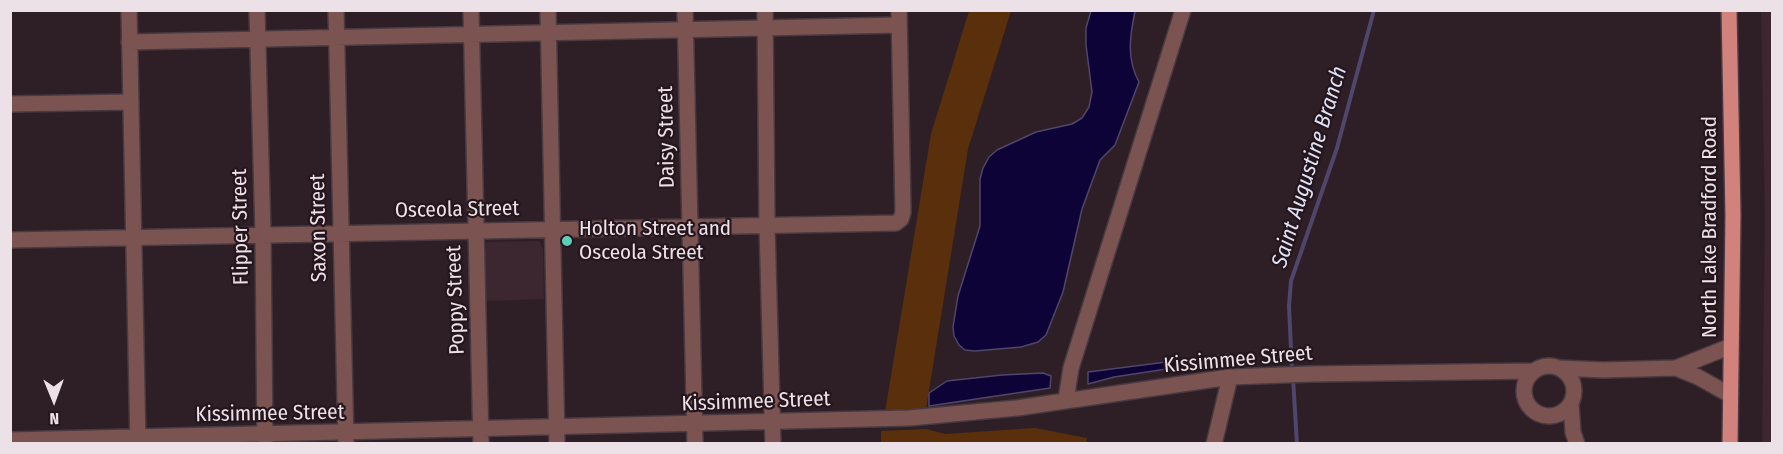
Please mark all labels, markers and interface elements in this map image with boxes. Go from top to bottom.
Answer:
water label: Saint Augustine Branch [1267,63,1353,271]
street label: Daisy Street [654,86,680,188]
street label: North Lake Bradford Road [1697,116,1723,338]
street label: Flipper Street [227,169,255,285]
street label: Saxon Street [305,174,333,282]
street label: Osceola Street [395,196,519,224]
place label: Holton Street and Osceola Street [579,216,731,266]
marker: Holton Street and Osceola Street [560,234,574,248]
street label: Poppy Street [441,245,471,355]
street label: Kissimmee Street [1163,341,1313,379]
north arrow [24,370,84,430]
street label: Kissimmee Street [681,387,831,417]
street label: Kissimmee Street [195,400,345,428]
text: N [49,409,59,428]

